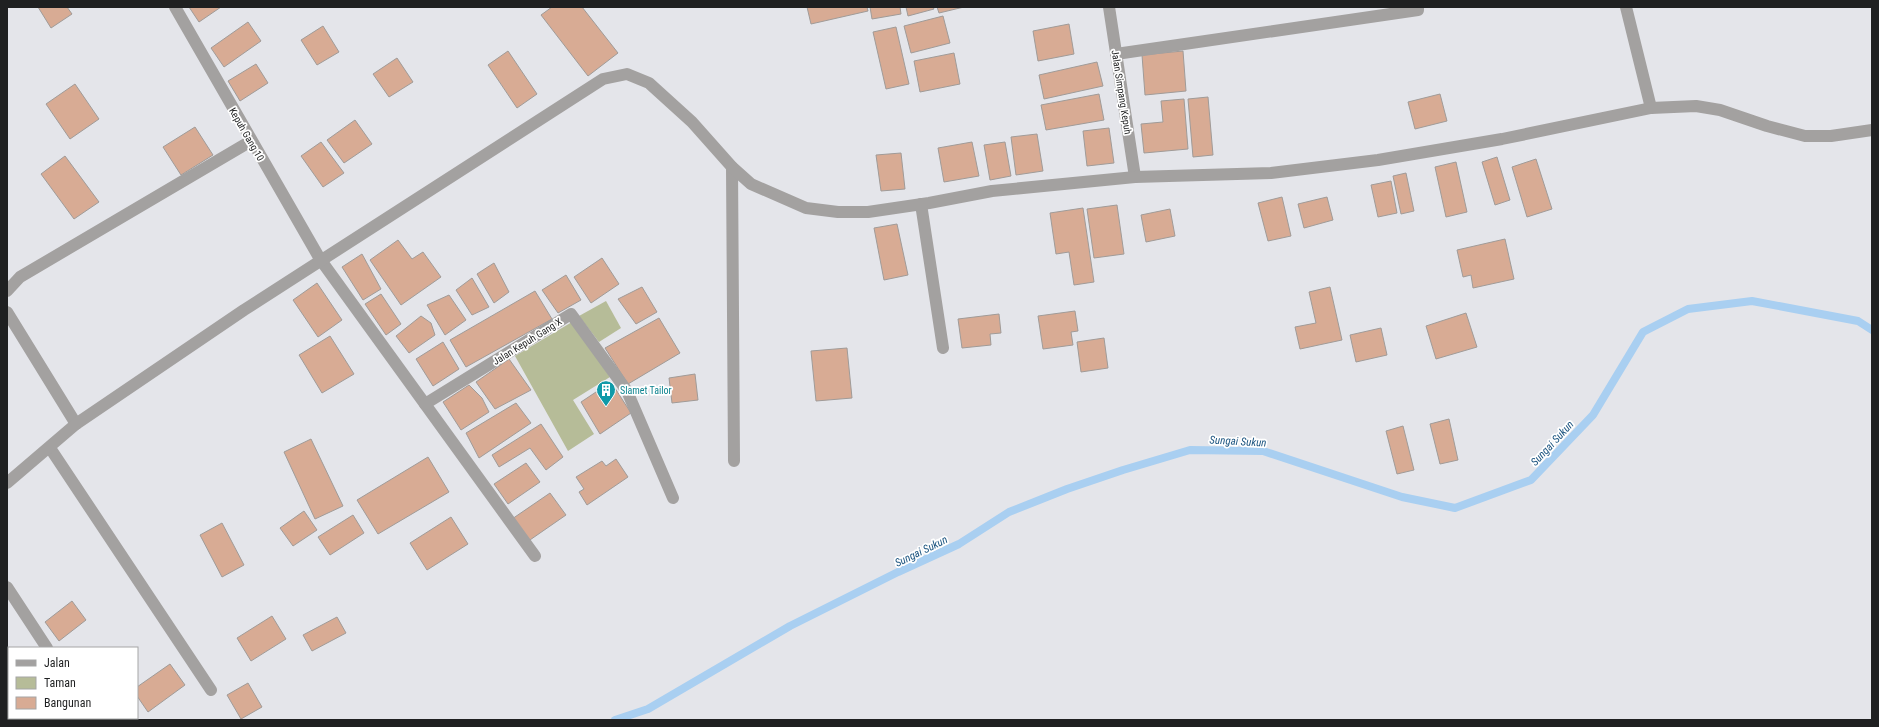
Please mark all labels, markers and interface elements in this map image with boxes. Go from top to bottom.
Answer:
street label: Jalan Simpang Kepuh [1109,49,1134,135]
street label: Kepuh Gang 10 [227,106,266,163]
street label: Jalan Kepuh Gang X [491,316,564,367]
building icon: Slamet Tailor [595,379,617,407]
place label: Slamet Tailor [620,385,672,396]
water label: Sungai Sukun [1528,418,1577,469]
water label: Sungai Sukun [1209,434,1267,449]
water label: Sungai Sukun [893,533,950,570]
legend [8,647,138,719]
text: Jalan [44,656,70,670]
text: Taman [44,676,76,690]
text: Bangunan [44,696,91,710]

